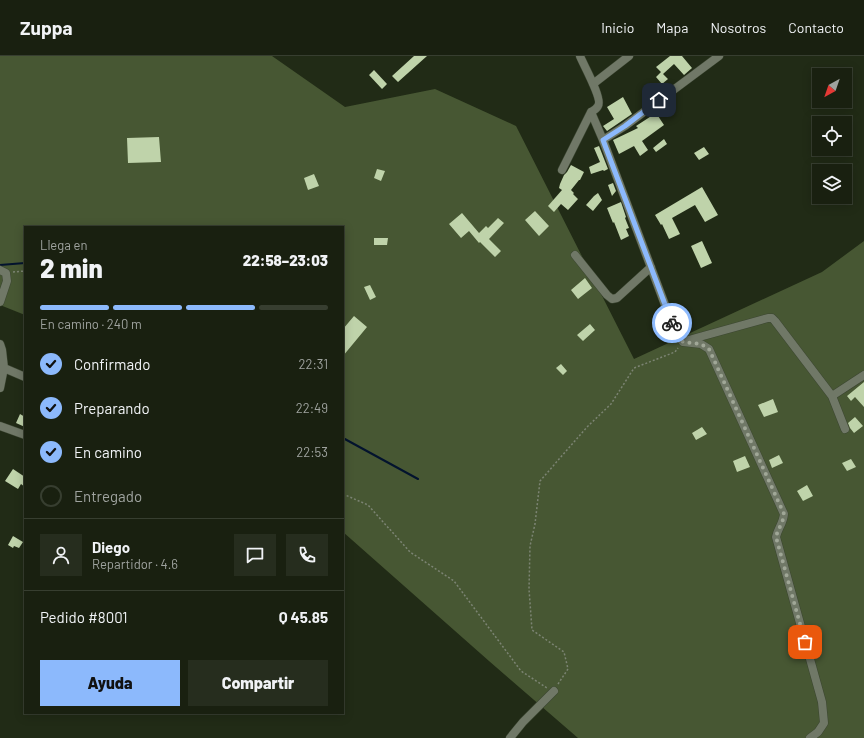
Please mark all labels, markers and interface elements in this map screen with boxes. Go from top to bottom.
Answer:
text: Zuppa [20,16,73,39]
text: Inicio [601,19,634,36]
text: Mapa [656,19,688,36]
text: Nosotros [710,19,766,36]
text: Contacto [788,19,844,36]
north arrow [812,68,852,108]
map controls [812,68,852,204]
pin [642,83,676,117]
icon: home [648,89,670,111]
button: locate [812,116,852,156]
button: layers [812,164,852,204]
text: Llega en [40,237,87,253]
text: 22:58–23:03 [243,251,328,269]
text: 2 min [40,252,103,283]
courier [652,303,692,343]
icon: bike [661,312,683,334]
text: En camino · 240 m [40,316,142,332]
icon: check [40,353,62,375]
text: Confirmado [74,355,150,373]
text: 22:31 [299,356,328,372]
icon: check [40,397,62,419]
text: Preparando [74,399,150,417]
text: 22:49 [296,400,328,416]
icon: check [40,441,62,463]
text: En camino [74,443,142,461]
text: 22:53 [296,444,328,460]
text: Entregado [74,487,142,505]
button: person [40,534,82,576]
button: chat [234,534,276,576]
button: phone [286,534,328,576]
text: Diego [92,538,130,556]
text: Repartidor · 4.6 [92,556,178,572]
text: Pedido #8001 [40,608,127,626]
text: Q 45.85 [279,608,328,626]
pin [788,625,822,659]
icon: bag [794,631,816,653]
button: Ayuda [40,660,180,706]
button: Compartir [188,660,328,706]

